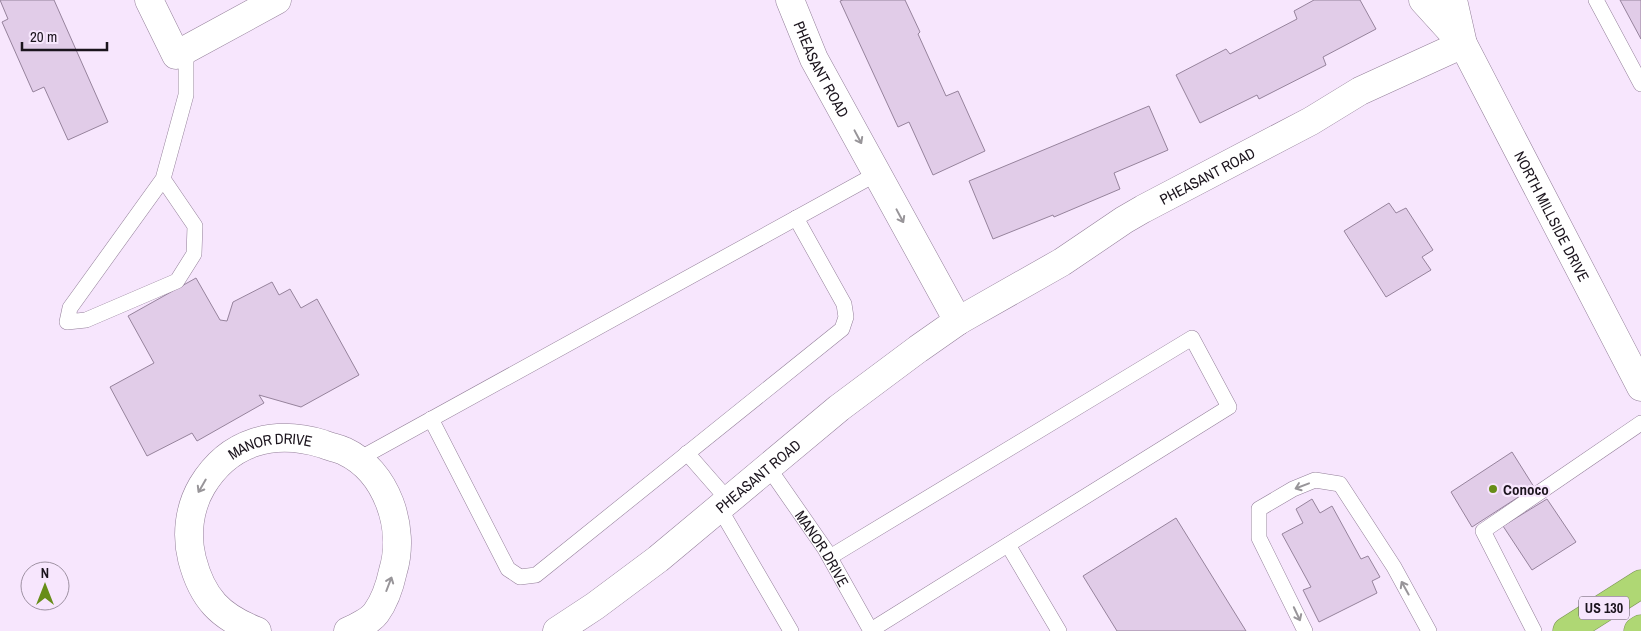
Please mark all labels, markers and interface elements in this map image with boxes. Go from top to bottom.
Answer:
street label: PHEASANT ROAD [789,18,855,121]
scale bar [22,20,108,52]
text: 20 m [30,26,57,47]
one-way arrow [853,130,863,145]
street label: PHEASANT ROAD [1156,142,1259,209]
street label: NORTH MILLSIDE DRIVE [1510,147,1595,285]
one-way arrow [895,209,905,224]
street label: MANOR DRIVE [224,427,314,464]
street label: PHEASANT ROAD [711,434,805,518]
one-way arrow [197,479,207,494]
place label: Conoco [1503,479,1549,500]
one-way arrow [1294,482,1309,491]
marker: Conoco [1487,483,1499,495]
street label: MANOR DRIVE [791,506,855,590]
north arrow [20,561,70,611]
text: N [41,564,49,582]
one-way arrow [385,576,394,592]
one-way arrow [1400,582,1410,596]
road number: US 130 [1579,596,1629,620]
one-way arrow [1293,606,1302,621]

